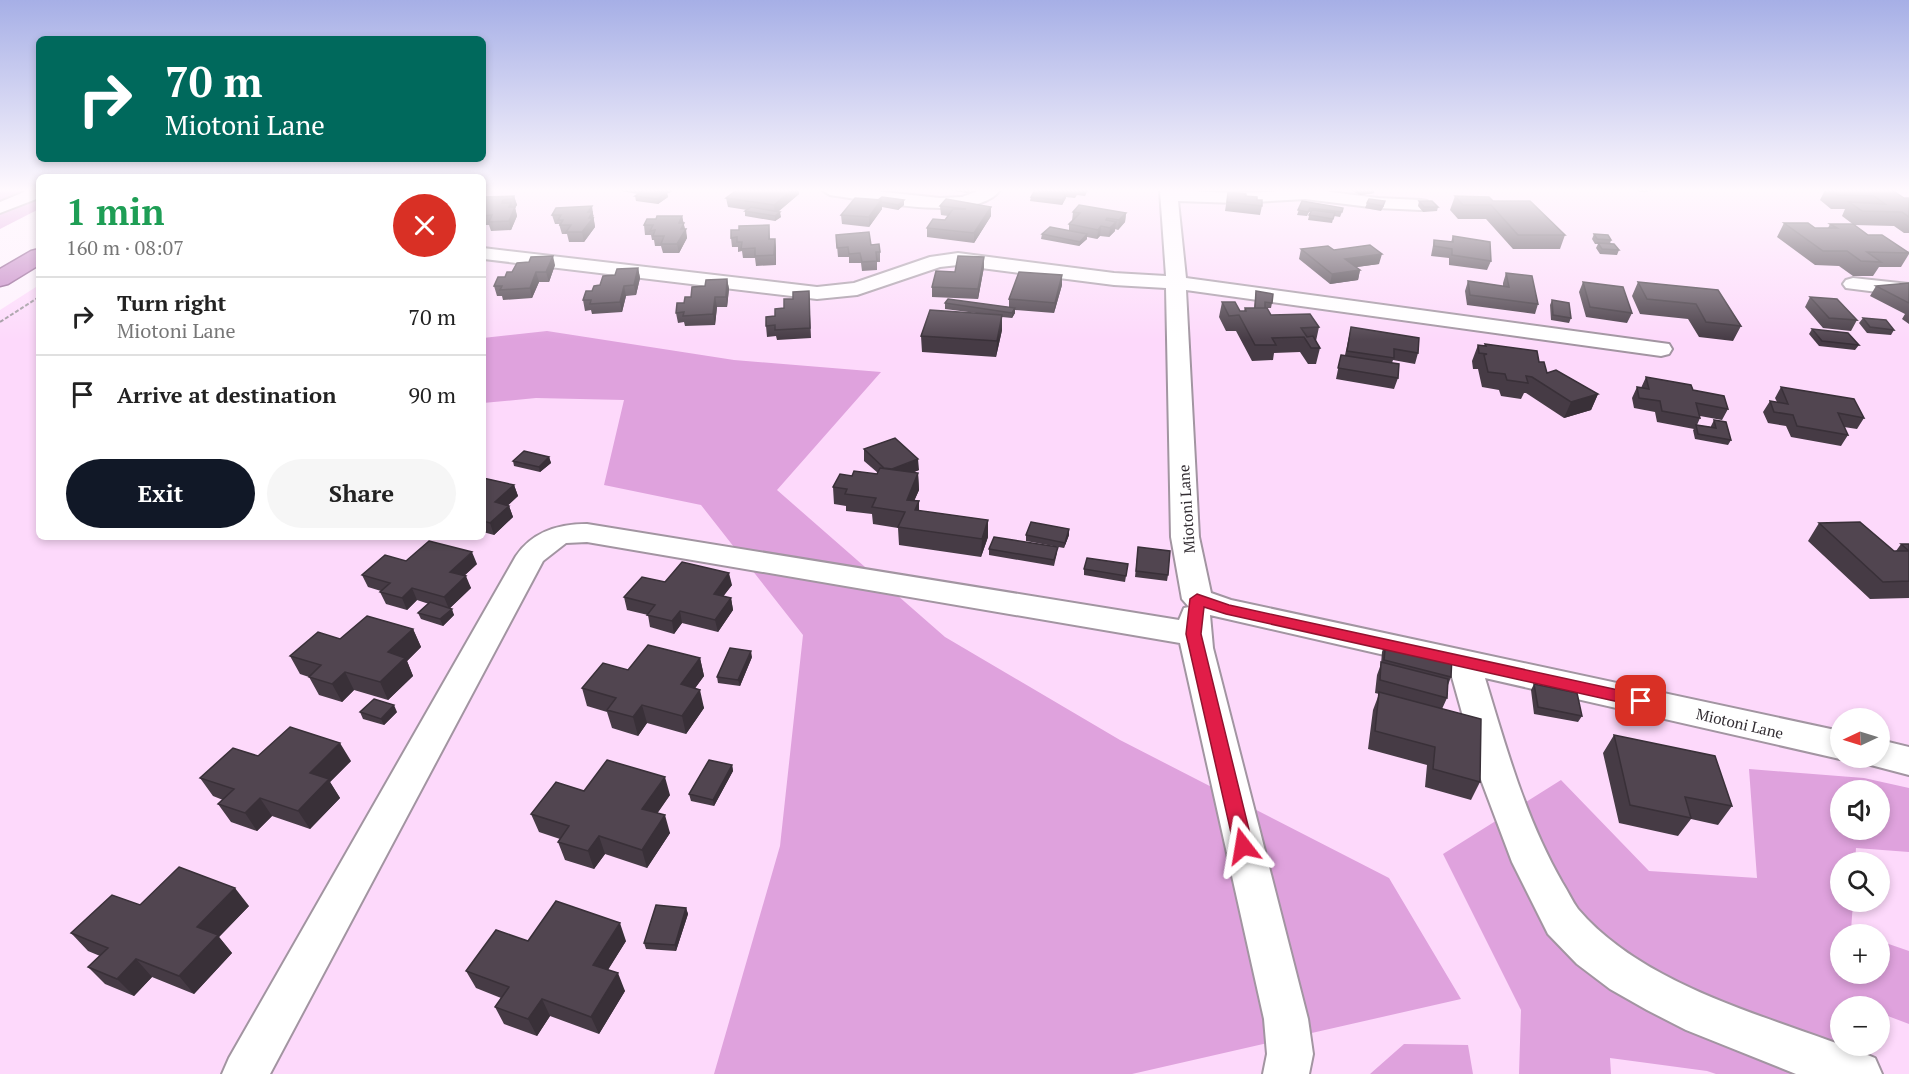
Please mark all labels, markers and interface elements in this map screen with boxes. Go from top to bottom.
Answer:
text: 70 m [165,53,263,109]
icon: right [66,60,144,138]
text: Miotoni Lane [165,107,325,143]
text: 1 min [66,188,164,235]
button: close [393,194,456,257]
text: 160 m · 08:07 [66,234,184,261]
text: Turn right [117,288,226,317]
icon: right [66,300,99,333]
text: 70 m [408,302,456,331]
text: Miotoni Lane [117,317,235,344]
icon: arrive [66,378,99,411]
text: Arrive at destination [117,380,336,409]
text: 90 m [408,380,456,409]
button: Exit [66,459,255,528]
button: Share [267,459,456,528]
street label: Miotoni Lane [1173,464,1199,554]
pin [1615,675,1666,726]
icon: arrive [1624,684,1657,717]
street label: Miotoni Lane [1694,703,1786,743]
north arrow [1830,708,1890,768]
map controls [1830,708,1890,1056]
button: sound [1830,780,1890,840]
position arrow [1211,814,1275,878]
button: search [1830,852,1890,912]
button: + [1830,924,1890,984]
button: − [1830,996,1890,1056]

